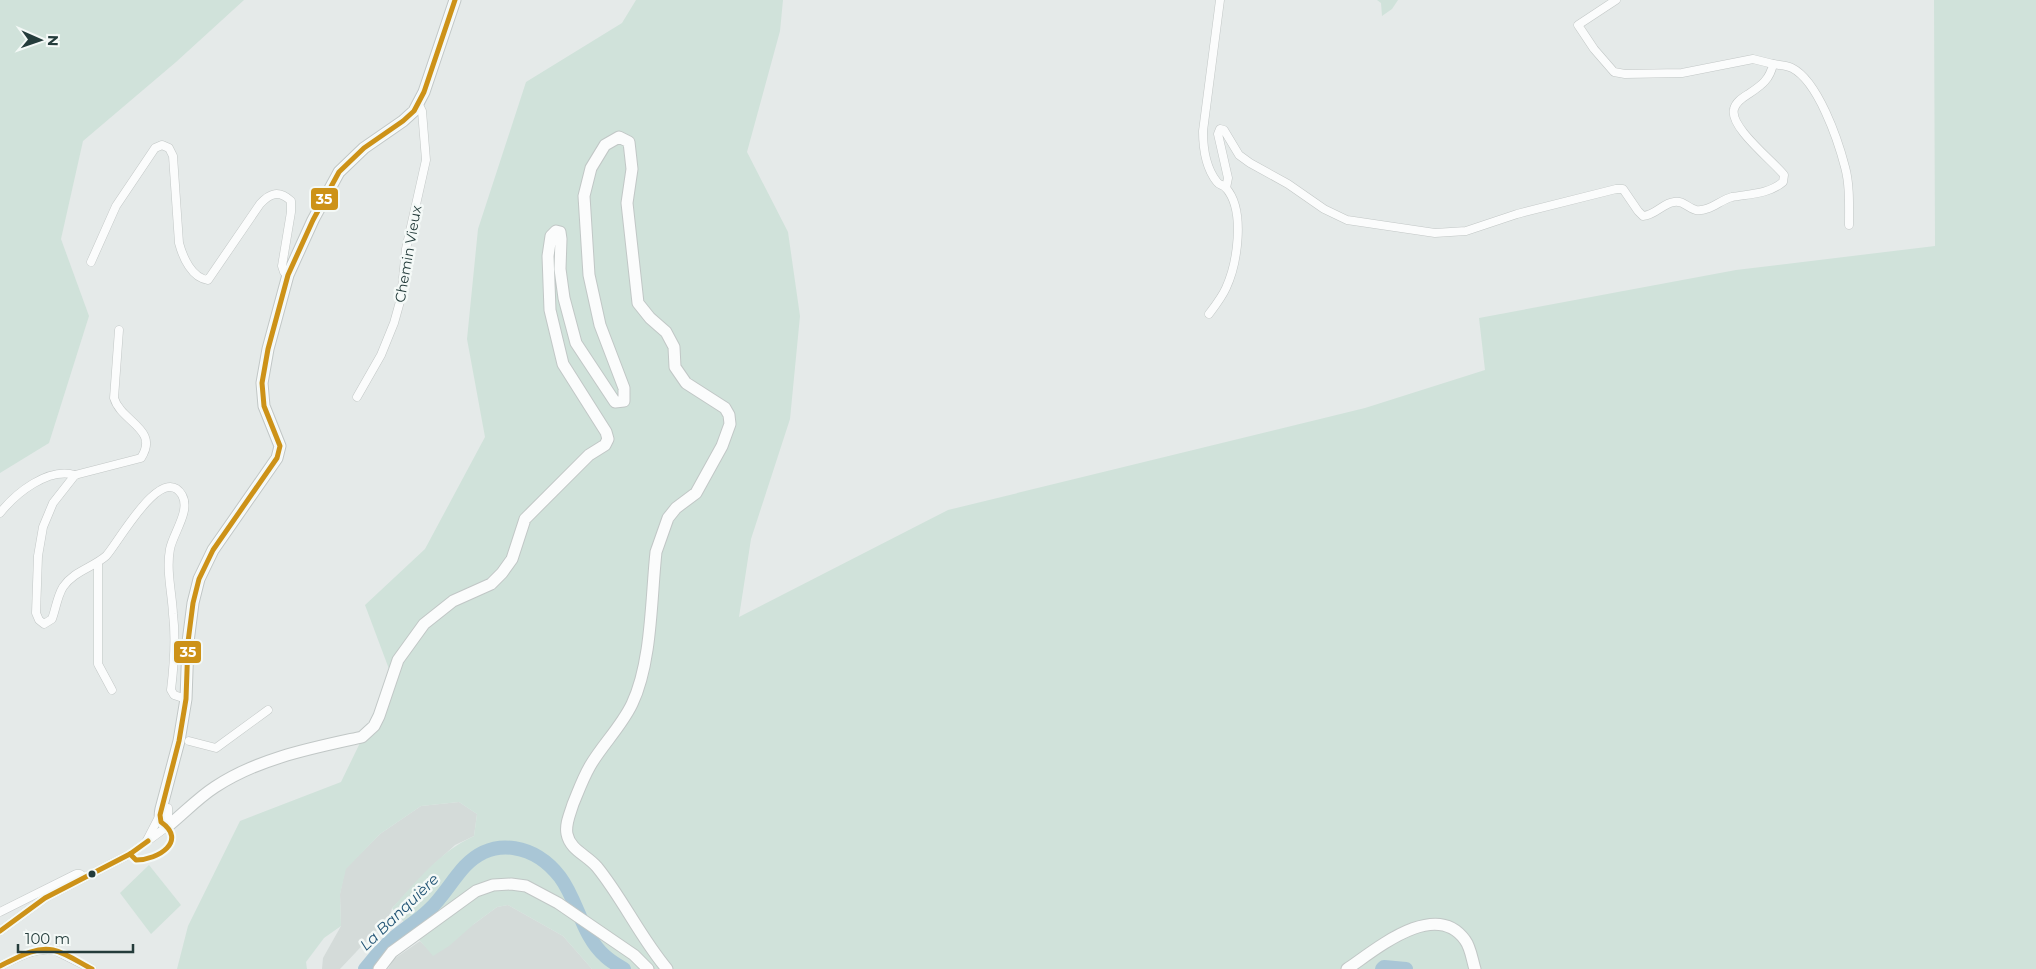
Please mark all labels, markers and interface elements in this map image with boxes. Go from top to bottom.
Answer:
north arrow [15,15,65,65]
text: N [44,34,62,46]
line badge: 35 [310,187,339,211]
text: 35 [315,190,332,208]
street label: Chemin Vieux [391,204,425,304]
line badge: 35 [173,640,202,664]
text: 35 [179,643,196,661]
unlabelled marker [87,869,97,879]
water label: La Banquière [355,870,443,954]
scale bar [18,922,132,954]
text: 100 m [25,929,70,948]

